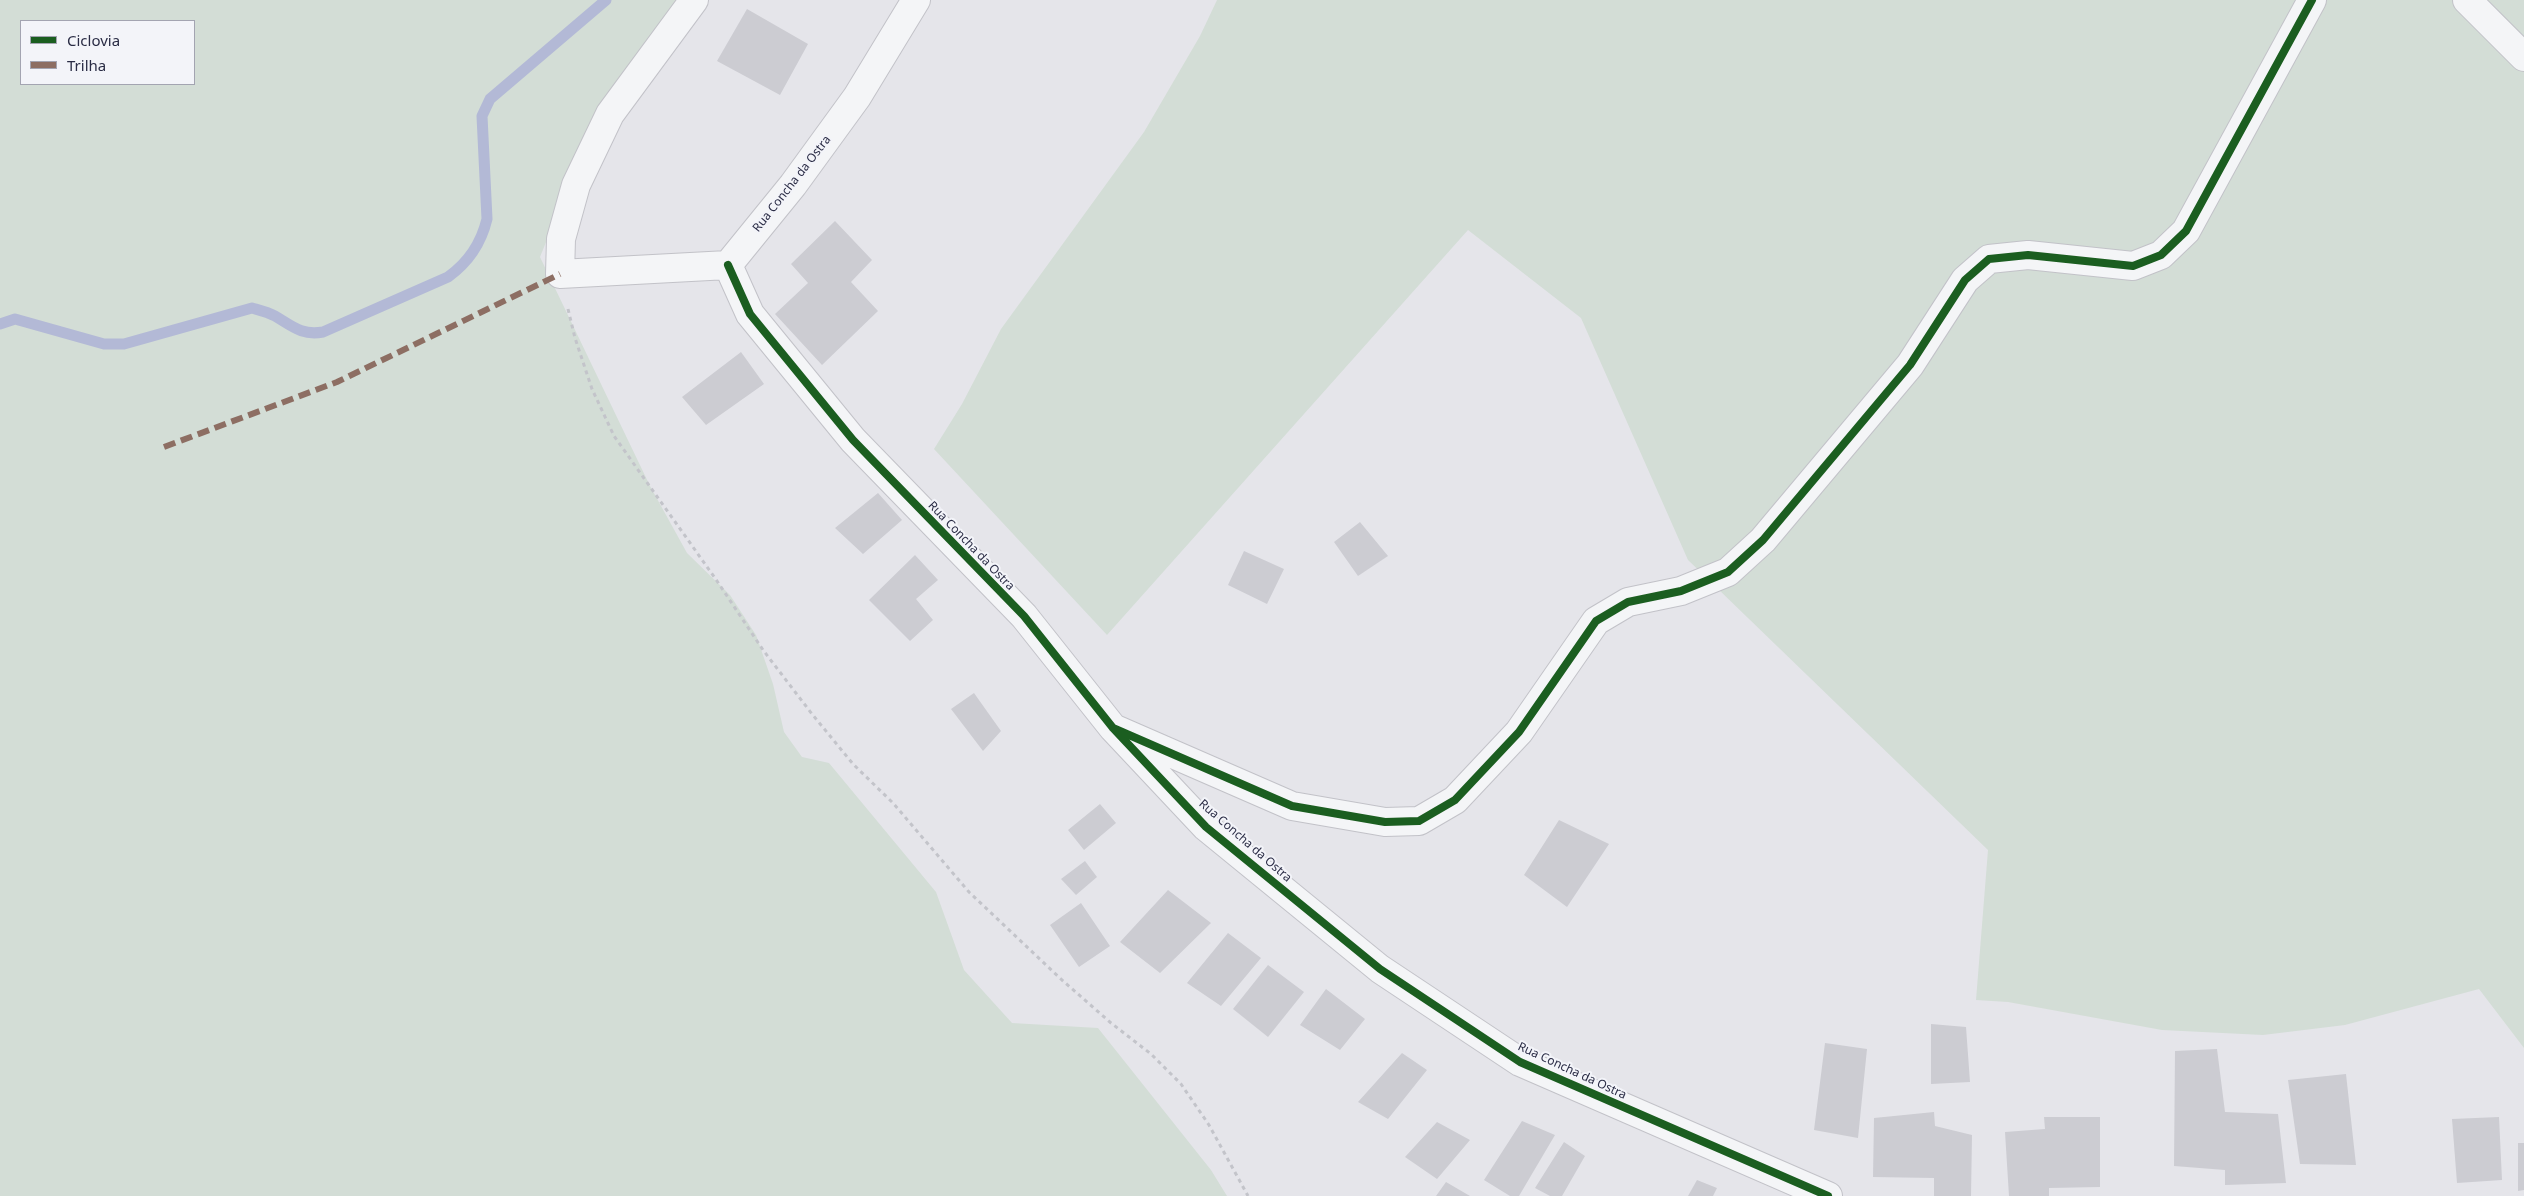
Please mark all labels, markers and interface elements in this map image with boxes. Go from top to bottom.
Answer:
legend [20,20,195,85]
text: Ciclovia [67,30,120,50]
text: Trilha [67,55,106,75]
street label: Rua Concha da Ostra [750,133,834,235]
street label: Rua Concha da Ostra [925,499,1017,593]
street label: Rua Concha da Ostra [1196,797,1294,885]
street label: Rua Concha da Ostra [1515,1040,1629,1102]

